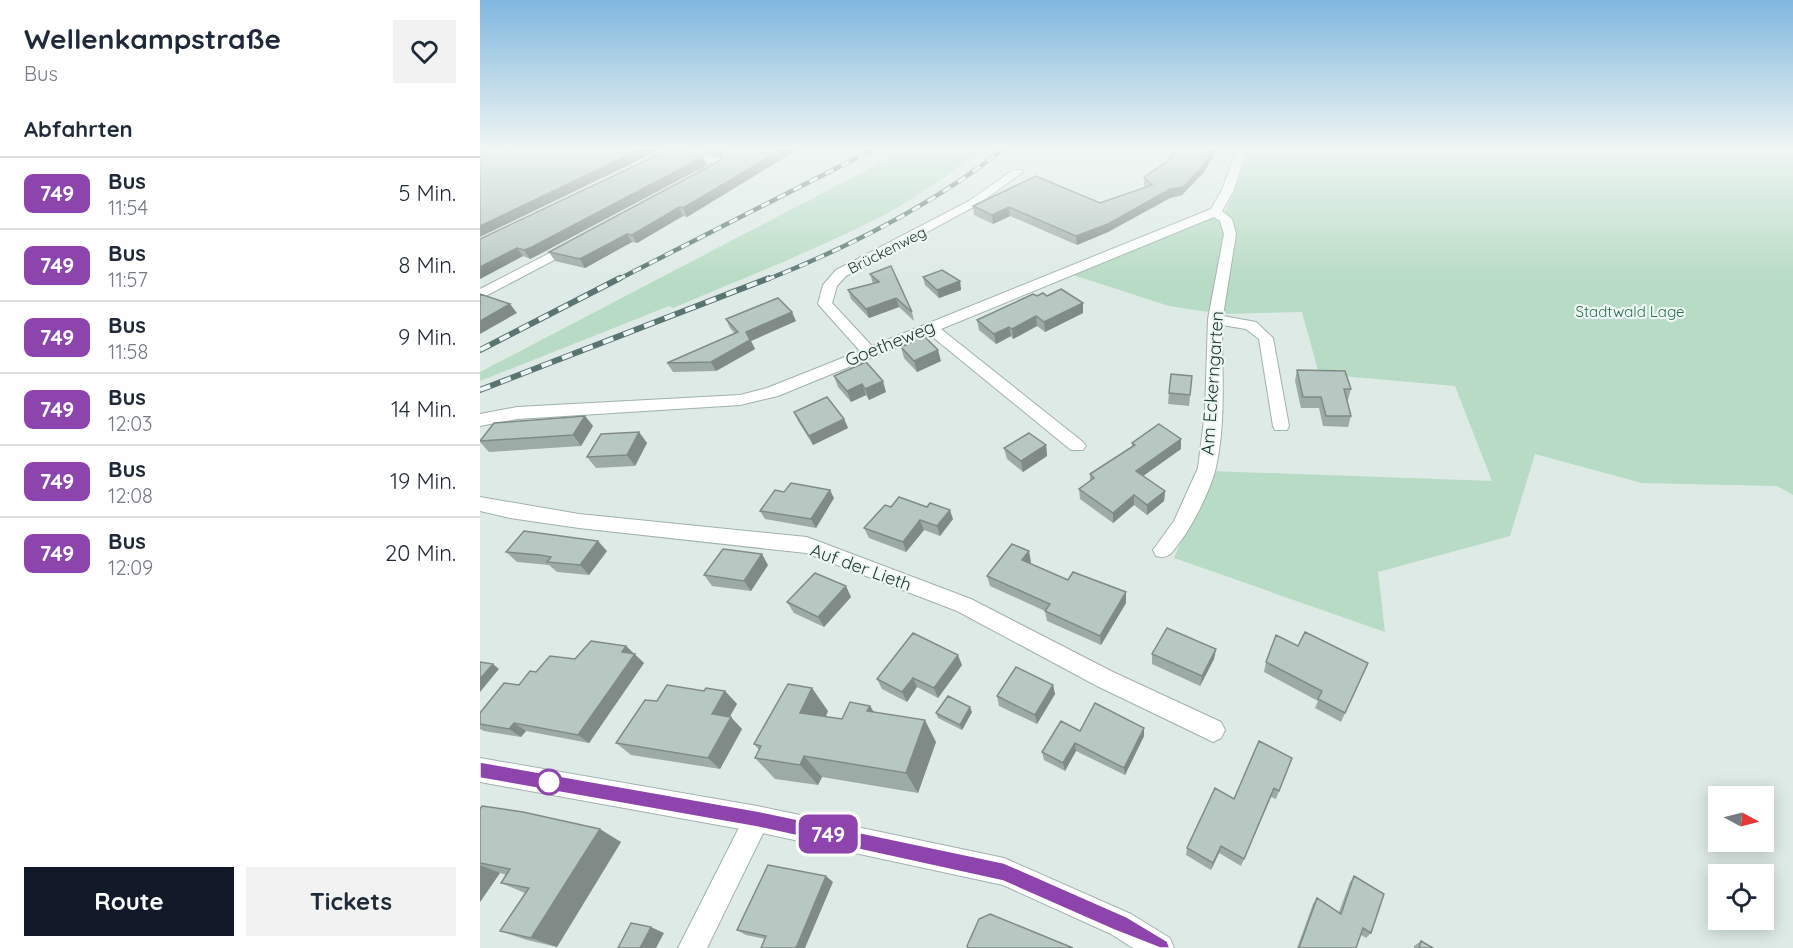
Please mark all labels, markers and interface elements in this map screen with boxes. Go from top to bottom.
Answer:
button: heart [393,20,456,83]
text: Wellenkampstraße [24,21,281,56]
text: Bus [24,61,58,86]
text: Abfahrten [24,115,133,143]
text: Bus [108,167,146,195]
text: 5 Min. [398,179,456,207]
text: 749 [40,180,74,206]
text: 11:54 [108,195,148,220]
street label: Brückenweg [844,222,930,278]
text: Bus [108,239,146,267]
text: 8 Min. [399,251,456,279]
text: 749 [40,252,74,278]
text: 11:57 [108,267,148,292]
park label: Stadtwald Lage [1576,302,1684,321]
street label: Am Eckerngarten [1195,310,1229,456]
text: Bus [108,311,146,339]
street label: Goetheweg [842,315,938,371]
text: 9 Min. [398,323,456,351]
text: 749 [40,324,74,350]
text: 11:58 [108,339,148,364]
text: Bus [108,383,146,411]
text: 14 Min. [391,395,456,423]
text: 749 [40,396,74,422]
text: 12:03 [108,411,153,436]
text: Bus [108,455,146,483]
text: 19 Min. [390,467,456,495]
text: 749 [40,468,74,494]
text: 12:08 [108,483,153,508]
text: Bus [108,527,146,555]
street label: Auf der Lieth [807,538,915,596]
text: 20 Min. [385,539,456,567]
text: 749 [40,540,74,566]
text: 12:09 [108,555,153,580]
unlabelled marker [536,769,562,795]
north arrow [1708,786,1774,852]
map controls [1708,786,1774,930]
line badge: 749 [794,814,862,854]
text: 749 [811,821,845,847]
button: locate [1708,864,1774,930]
button: Route [24,867,234,936]
button: Tickets [246,867,456,936]

